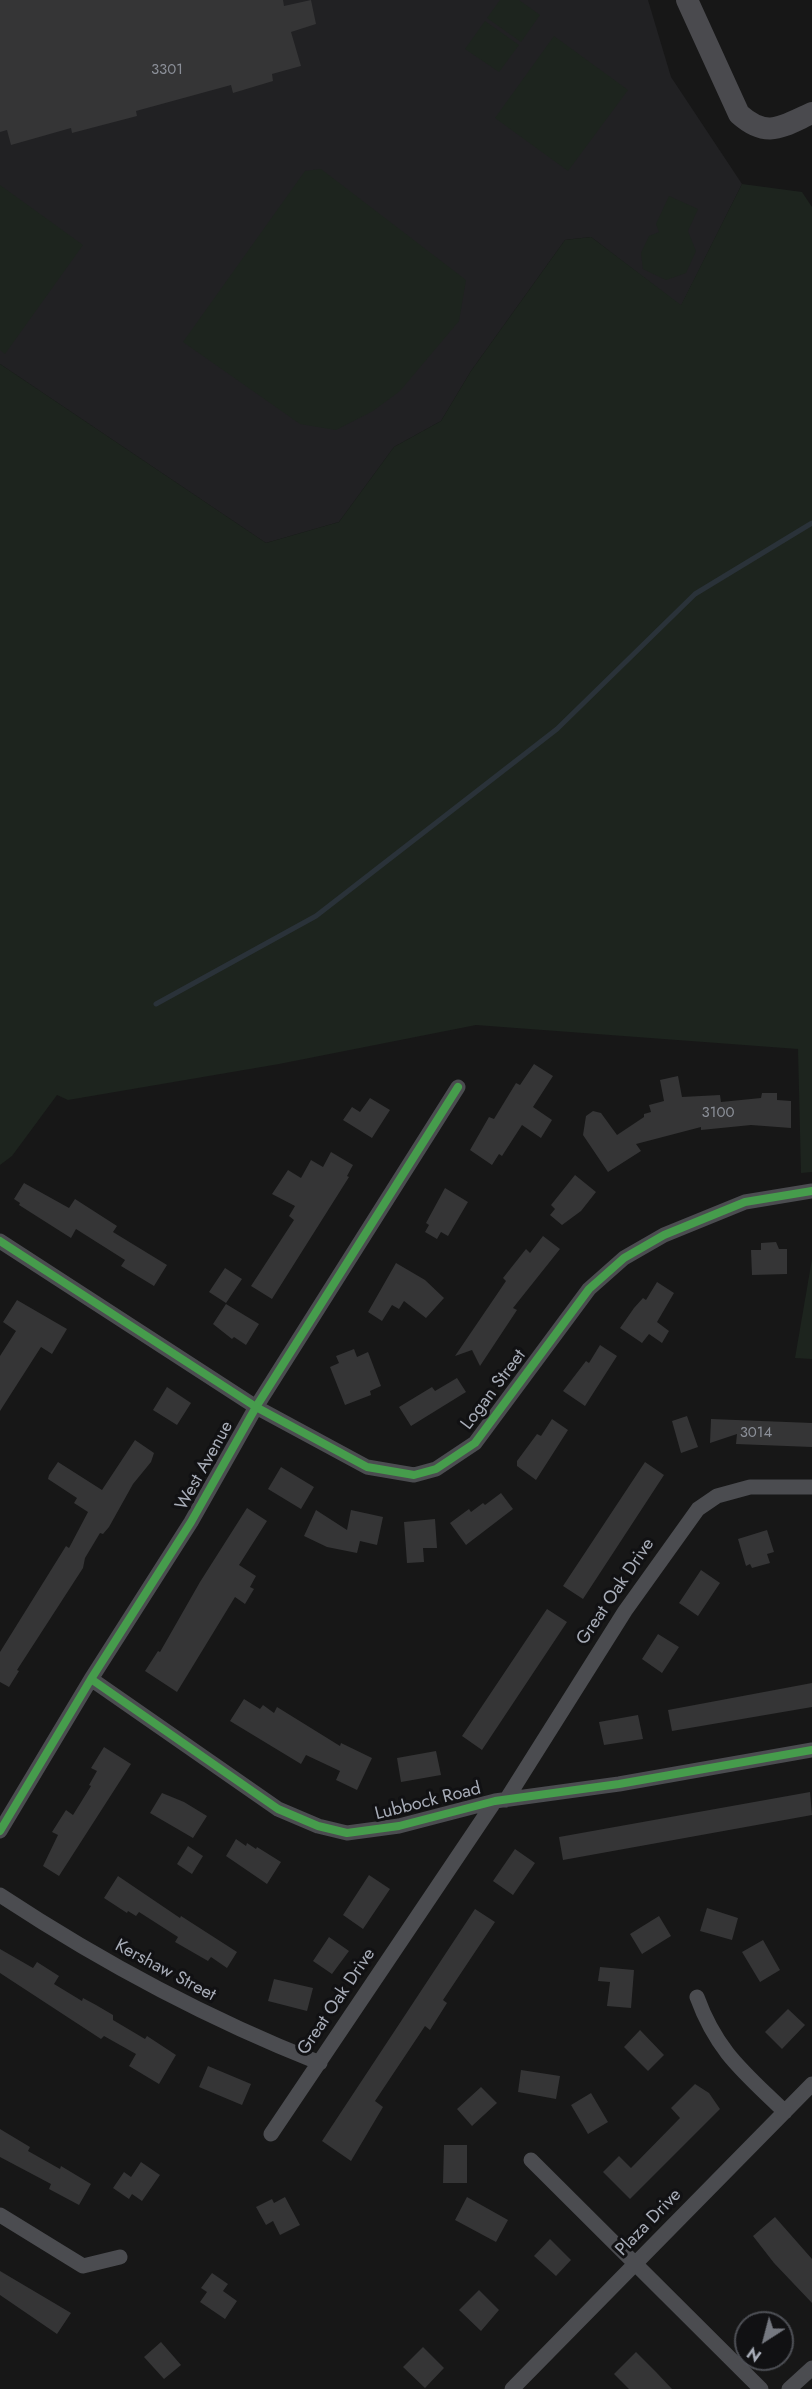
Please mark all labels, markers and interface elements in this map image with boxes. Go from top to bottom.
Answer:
house number: 3301 [151,61,183,79]
house number: 3100 [702,1104,734,1122]
street label: Logan Street [457,1346,531,1434]
street label: West Avenue [172,1418,238,1514]
house number: 3014 [740,1424,772,1442]
street label: Great Oak Drive [572,1535,660,1649]
street label: Lubbock Road [373,1778,483,1826]
street label: Kershaw Street [111,1935,219,2007]
street label: Great Oak Drive [293,1945,381,2059]
street label: Plaza Drive [612,2185,686,2261]
north arrow [734,2311,794,2371]
text: N [742,2341,766,2367]

